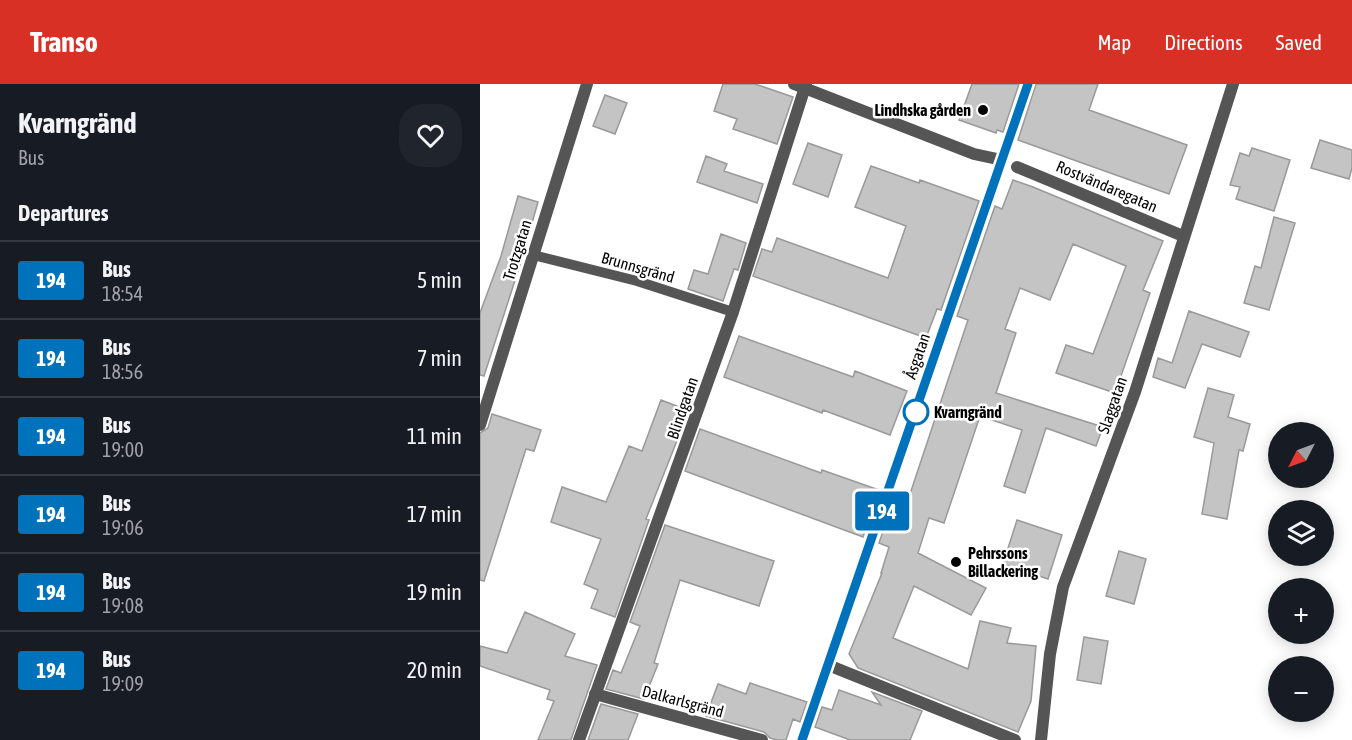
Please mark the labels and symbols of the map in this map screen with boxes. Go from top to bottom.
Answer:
place label: Lindhska gården [874,101,971,119]
marker: Lindhska gården [976,103,990,117]
street label: Rostvändaregatan [1053,157,1160,216]
street label: Trotzgatan [499,217,536,283]
street label: Brunnsgränd [599,248,677,287]
street label: Åsgatan [900,330,934,382]
street label: Slaggatan [1094,374,1131,436]
street label: Blindgatan [663,375,702,442]
marker: Kvarngränd [903,399,929,425]
place label: Kvarngränd [934,403,1002,421]
north arrow [1268,422,1334,488]
line badge: 194 [848,492,916,530]
place label: Pehrssons Billackering [968,544,1038,580]
marker: Pehrssons Billackering [949,555,963,569]
street label: Dalkarlsgränd [640,681,726,722]

